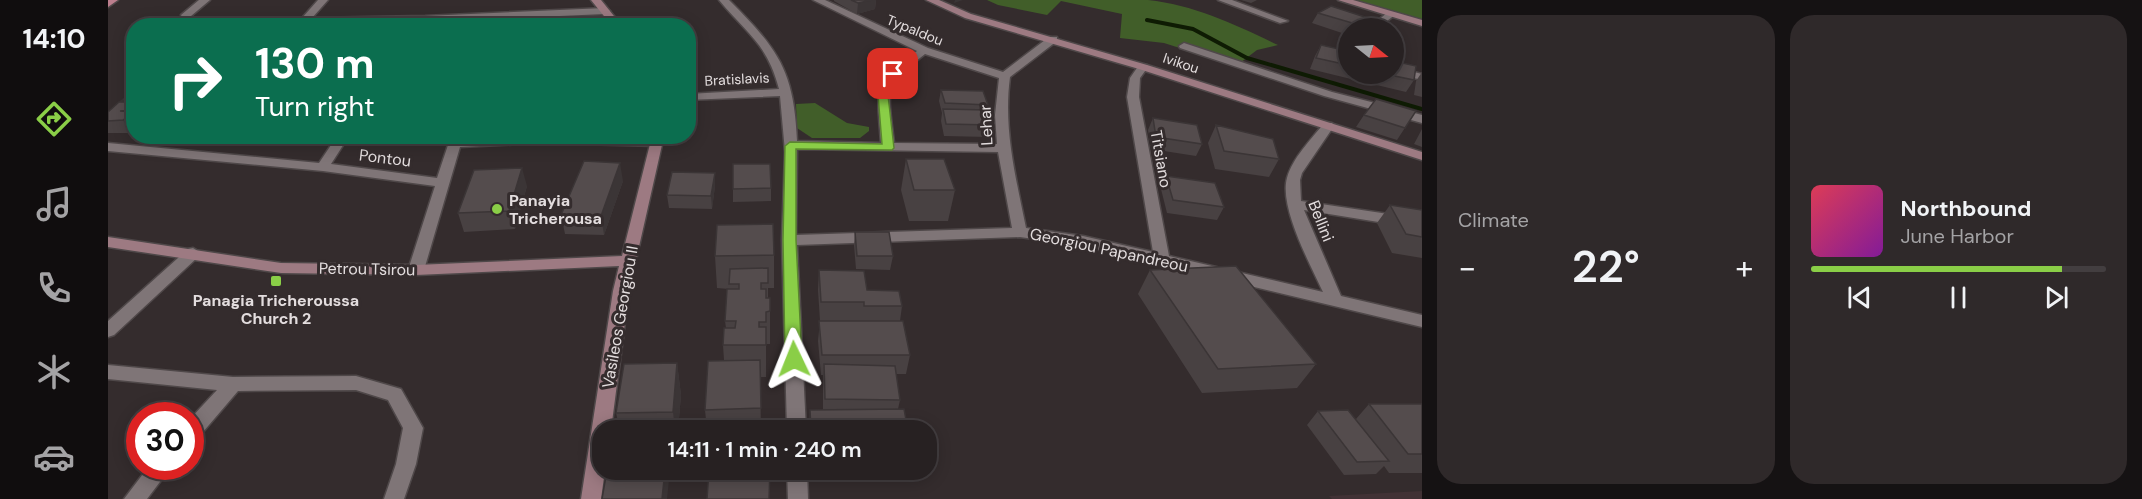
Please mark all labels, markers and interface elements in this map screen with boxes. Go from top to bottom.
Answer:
street label: Typaldou [884,11,946,49]
north arrow [1338,18,1404,84]
map controls [1338,18,1404,84]
text: 14:10 [22,21,86,56]
text: 130 m [255,36,375,91]
icon: right [156,42,234,120]
pin [867,48,918,99]
street label: Ivikou [1161,49,1201,77]
icon: arrive [876,57,909,90]
street label: Bratislavis [704,68,770,90]
text: Turn right [255,89,375,124]
icon: directions [33,98,75,140]
street label: Lehar [974,104,998,146]
street label: Titsiano [1146,128,1176,190]
street label: Pontou [358,144,412,172]
icon: music [33,183,75,225]
place label: Panayia Tricherousa [509,190,602,229]
text: Northbound [1901,194,2031,223]
street label: Bellini [1303,197,1339,245]
marker: Panayia Tricherousa [490,202,504,216]
text: Climate [1458,207,1529,233]
street label: Georgiou Papandreou [1028,223,1190,277]
text: June Harbor [1901,223,2014,249]
text: 22° [1572,237,1640,296]
street label: Vasileos Georgiou II [597,244,643,390]
text: − [1458,246,1476,289]
text: + [1735,246,1754,289]
street label: Petrou Tsirou [319,258,415,280]
icon: phone [33,267,75,309]
marker: Panagia Tricheroussa Church 2 [269,274,283,288]
icon: previous [1843,281,1876,314]
icon: pause [1942,281,1975,314]
icon: next [2040,281,2073,314]
place label: Panagia Tricheroussa Church 2 [193,290,359,329]
position arrow [762,327,826,391]
icon: climate [33,351,75,393]
speed limit sign: 30 [126,402,204,480]
text: 14:11 · 1 min · 240 m [667,435,862,464]
icon: car [33,436,75,478]

